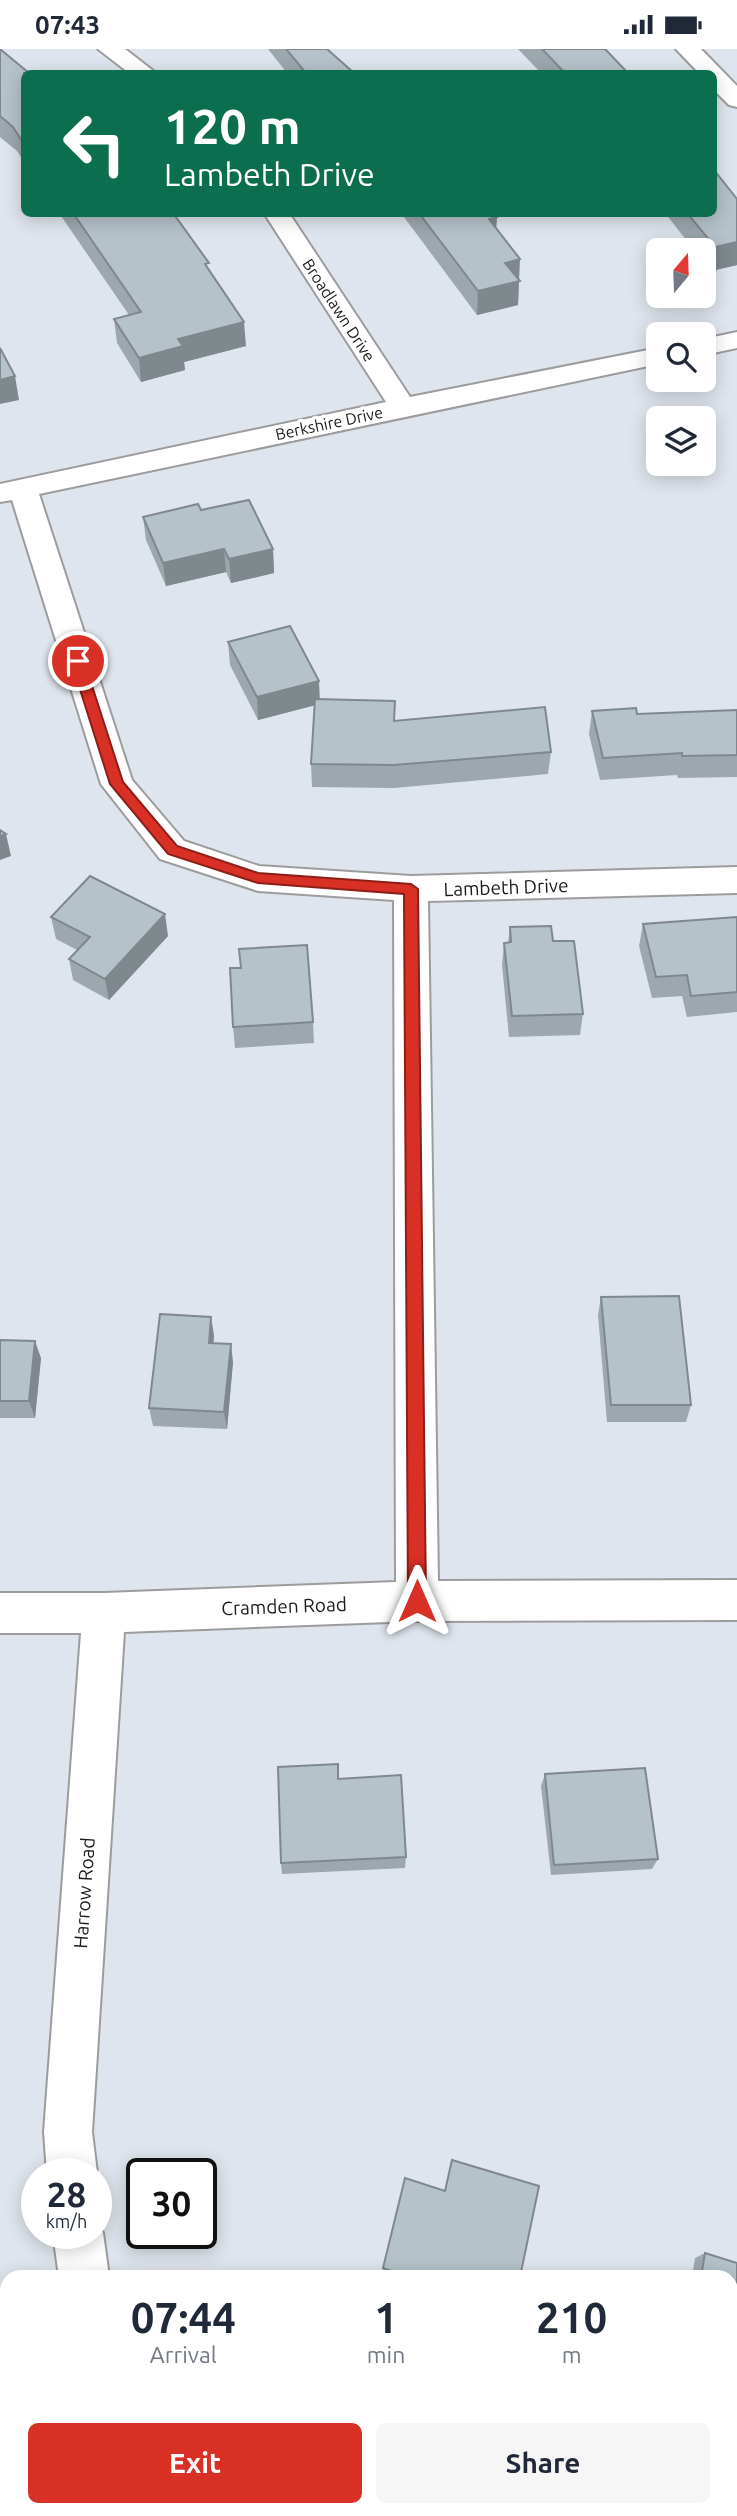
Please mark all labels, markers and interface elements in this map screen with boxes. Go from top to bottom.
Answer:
text: 07:43 [35,10,100,39]
icon: left [49,98,140,189]
text: 120 m [164,98,301,153]
text: Lambeth Drive [164,156,375,192]
north arrow [646,238,716,308]
map controls [646,238,716,476]
street label: Broadlawn Drive [299,255,379,365]
button: search [646,322,716,392]
street label: Berkshire Drive [274,403,384,443]
button: layers [646,406,716,476]
pin [48,631,108,691]
icon: arrive [59,642,97,680]
street label: Lambeth Drive [443,874,569,900]
position arrow [380,1564,454,1638]
street label: Cramden Road [221,1593,347,1619]
street label: Harrow Road [69,1837,99,1949]
speed limit sign: 30 [126,2158,217,2249]
text: 28 [47,2174,86,2214]
text: km/h [46,2211,87,2231]
text: 07:44 [131,2294,236,2341]
text: 1 [374,2294,398,2341]
text: 210 [536,2294,607,2341]
text: Arrival [150,2342,217,2367]
text: min [367,2342,405,2367]
text: m [562,2342,582,2367]
button: Exit [28,2423,362,2503]
button: Share [376,2423,710,2503]

